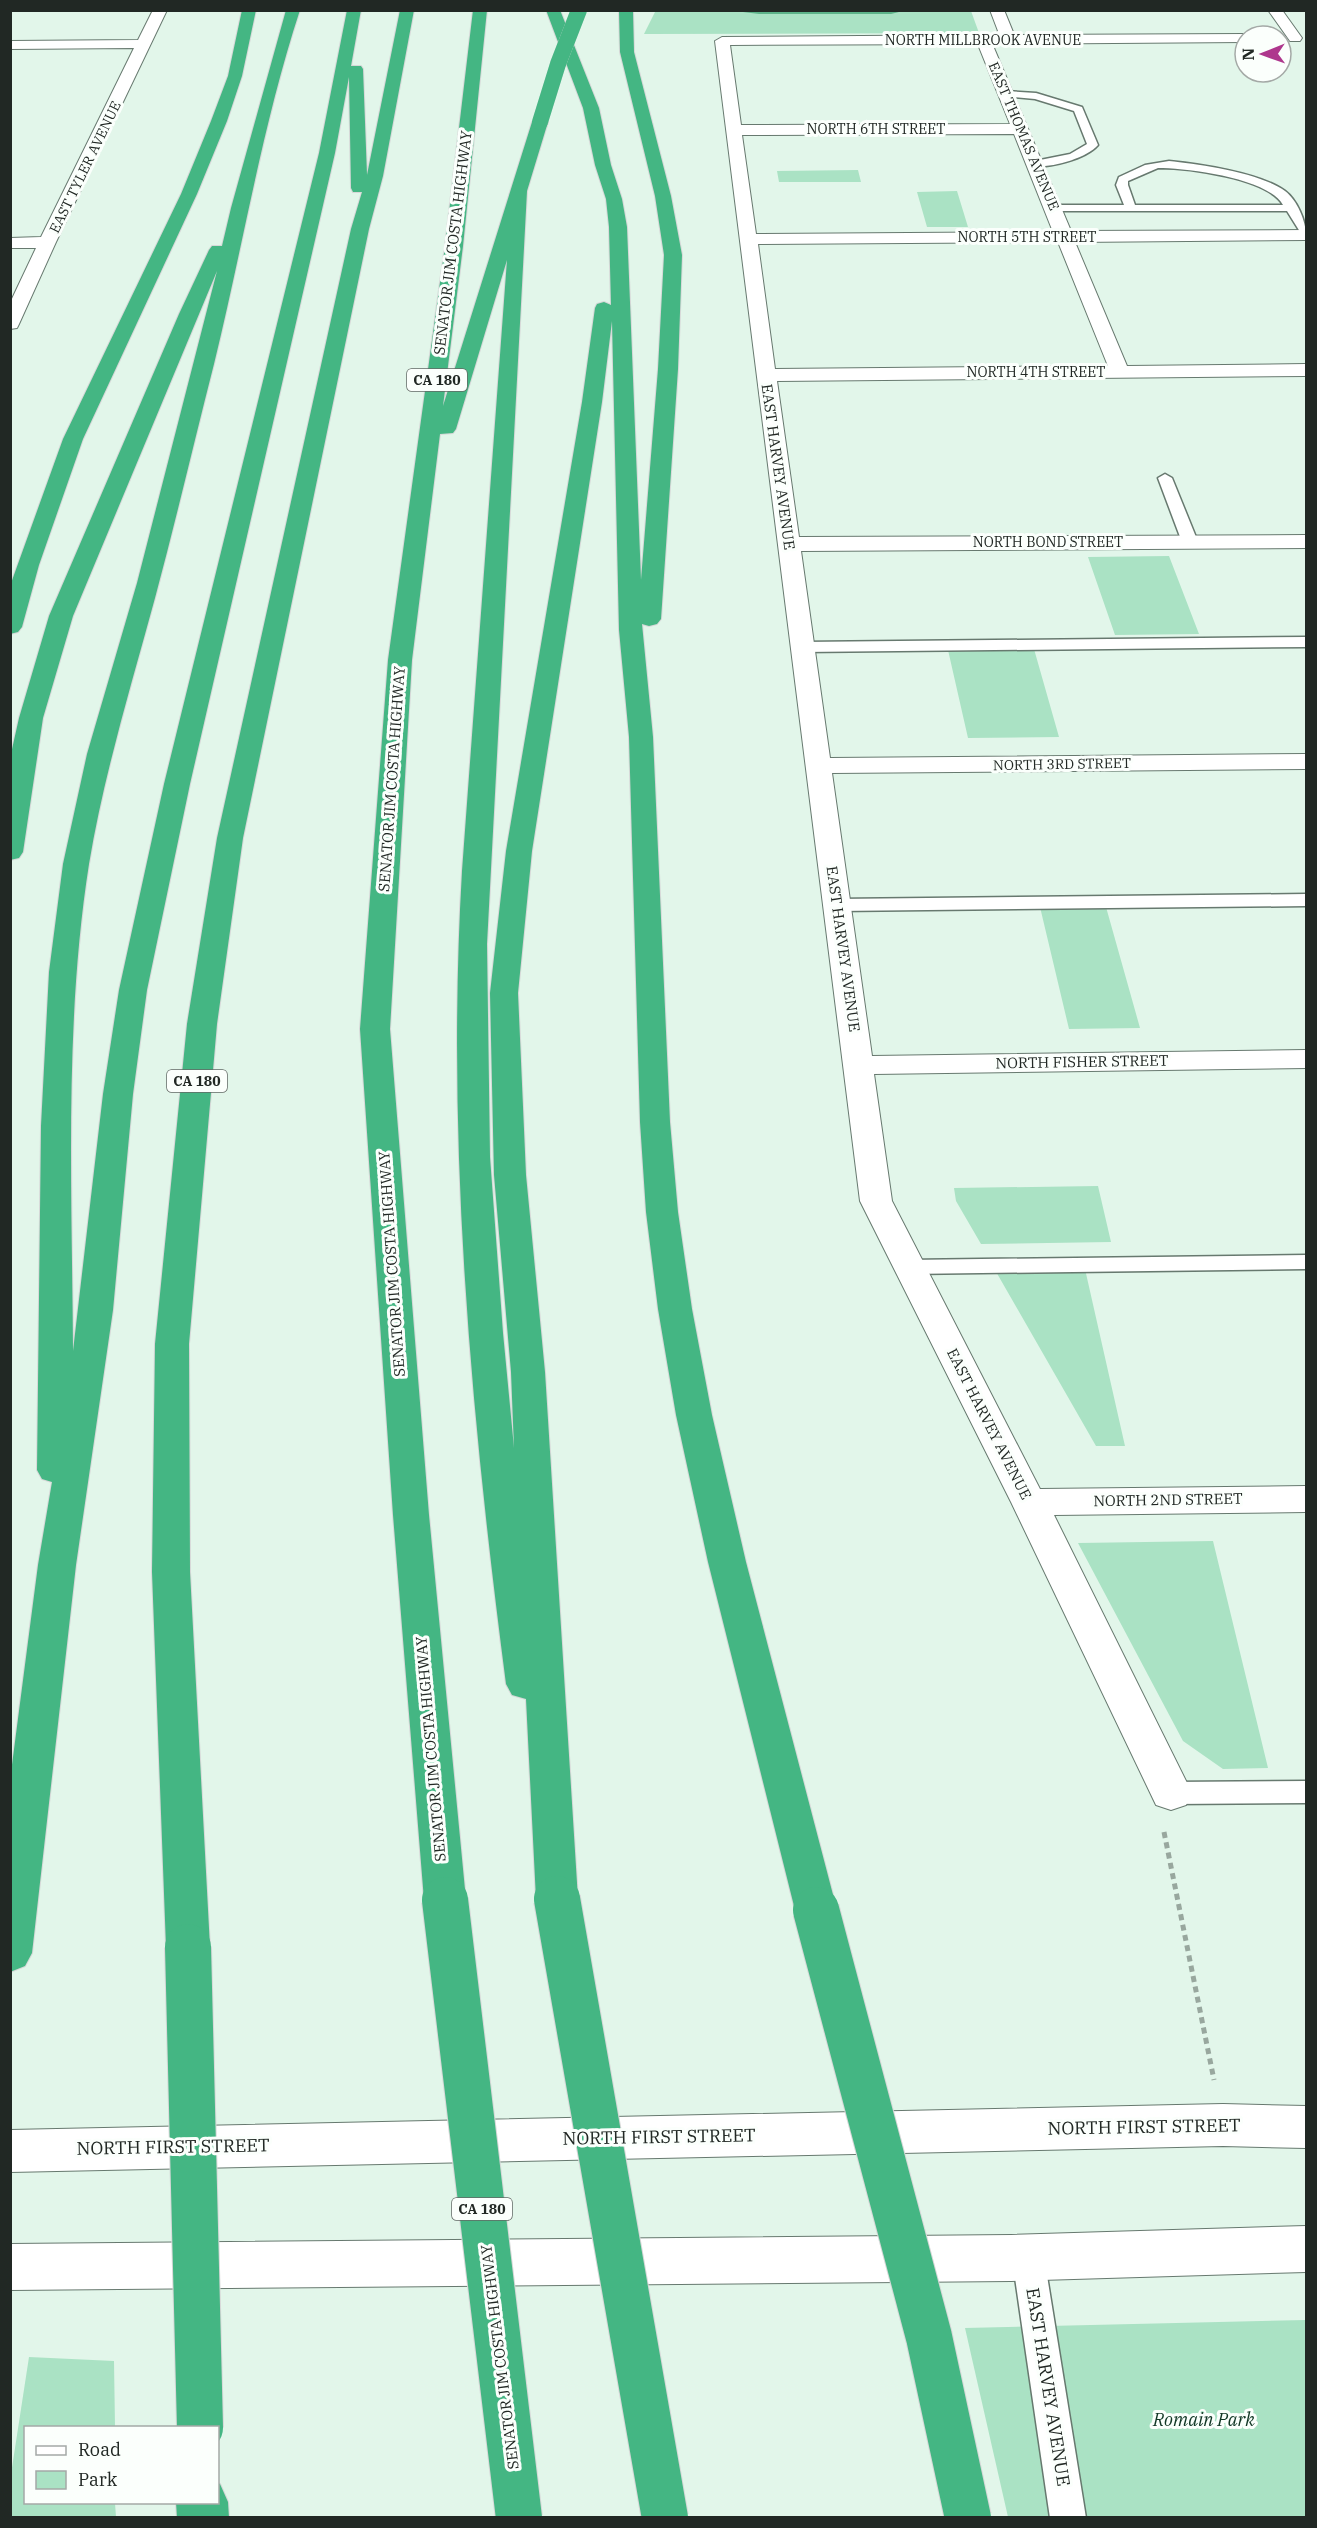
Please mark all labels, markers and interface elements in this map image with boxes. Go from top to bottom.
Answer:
north arrow [1233,24,1293,84]
street label: NORTH MILLBROOK AVENUE [885,31,1081,49]
text: N [1238,48,1258,61]
street label: EAST THOMAS AVENUE [984,59,1064,213]
street label: EAST TYLER AVENUE [45,98,125,236]
street label: NORTH 6TH STREET [807,120,945,138]
street label: SENATOR JIM COSTA HIGHWAY [429,129,476,356]
street label: NORTH 5TH STREET [958,228,1096,246]
street label: NORTH 4TH STREET [967,363,1105,381]
road number: CA 180 [407,369,467,391]
street label: EAST HARVEY AVENUE [757,383,800,551]
street label: NORTH BOND STREET [973,533,1123,551]
street label: SENATOR JIM COSTA HIGHWAY [374,665,409,892]
street label: NORTH 3RD STREET [993,754,1131,774]
street label: EAST HARVEY AVENUE [822,865,865,1033]
street label: NORTH FISHER STREET [995,1050,1169,1073]
road number: CA 180 [167,1070,227,1092]
street label: SENATOR JIM COSTA HIGHWAY [374,1150,409,1378]
street label: EAST HARVEY AVENUE [943,1345,1036,1503]
street label: NORTH 2ND STREET [1093,1489,1243,1510]
street label: SENATOR JIM COSTA HIGHWAY [411,1635,450,1863]
street label: NORTH FIRST STREET [1047,2113,1241,2140]
street label: NORTH FIRST STREET [562,2123,756,2150]
street label: NORTH FIRST STREET [76,2133,270,2160]
road number: CA 180 [452,2198,512,2220]
street label: SENATOR JIM COSTA HIGHWAY [476,2243,523,2470]
street label: EAST HARVEY AVENUE [1021,2286,1076,2488]
park label: Romain Park [1152,2408,1255,2431]
legend [24,2426,219,2504]
text: Road [78,2438,121,2461]
text: Park [78,2468,118,2491]

